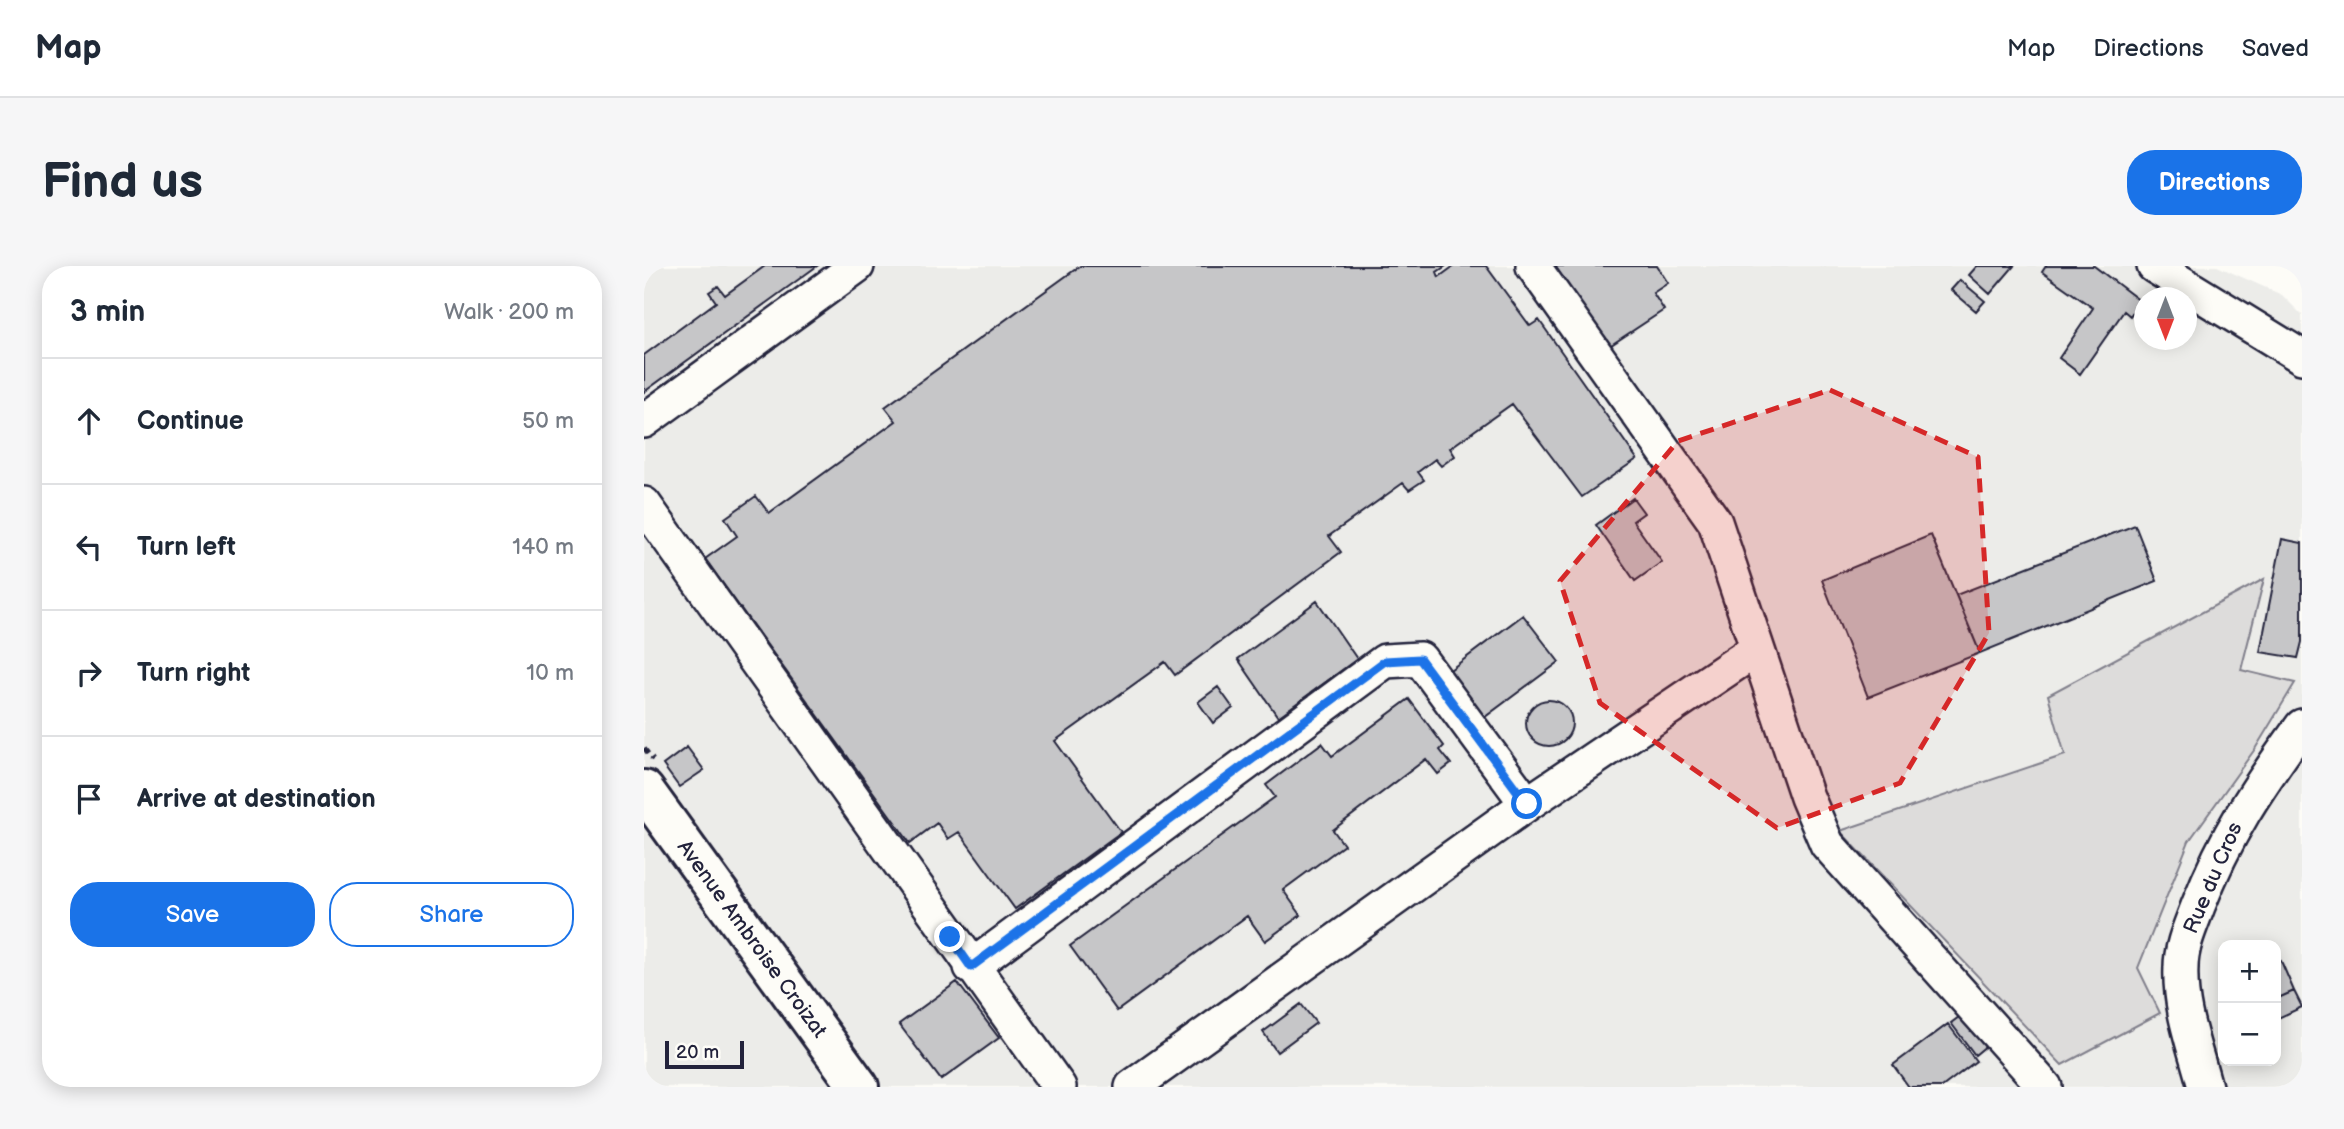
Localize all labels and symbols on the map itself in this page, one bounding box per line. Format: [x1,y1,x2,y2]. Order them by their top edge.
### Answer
north arrow [2134,287,2197,350]
route start [1511,788,1542,819]
street label: Rue du Cros [2178,819,2248,937]
street label: Avenue Ambroise Croizat [672,835,832,1043]
route end [934,921,965,952]
scale bar [665,1038,744,1070]

